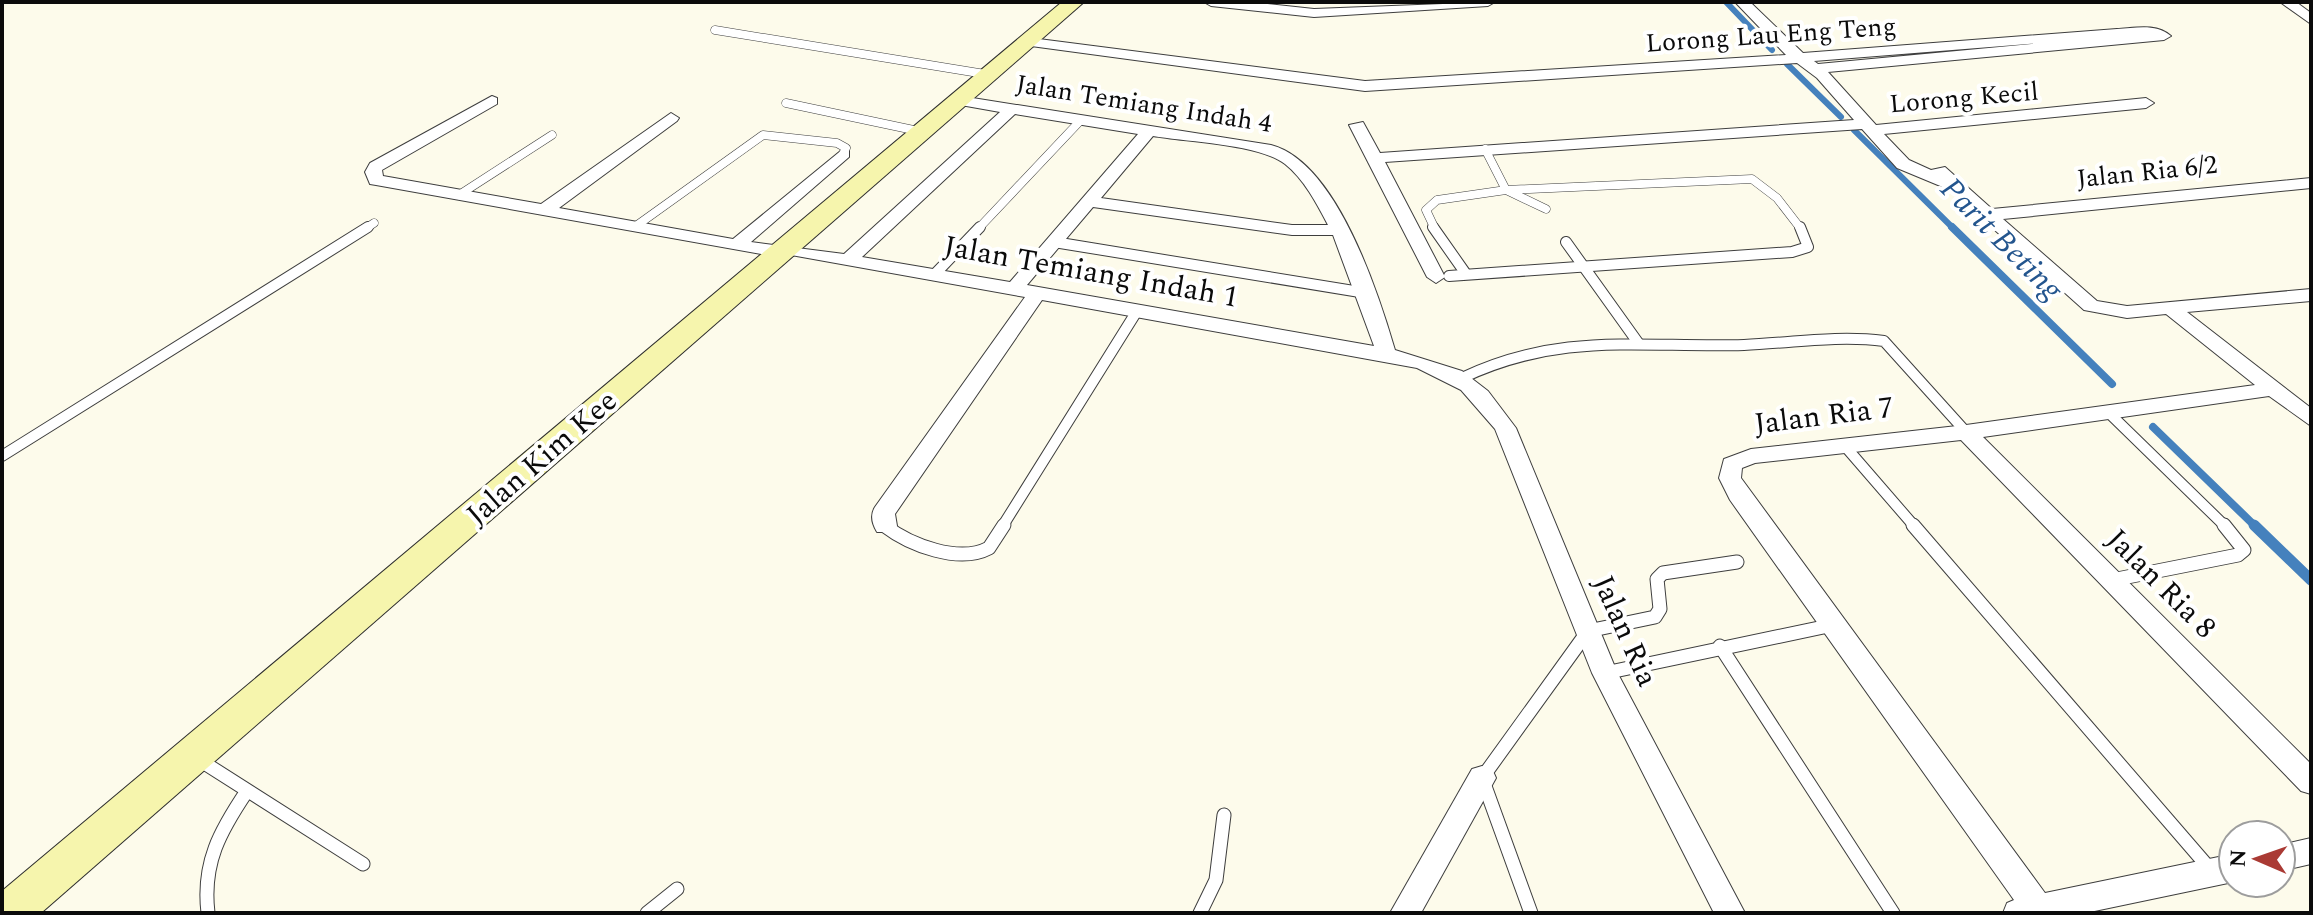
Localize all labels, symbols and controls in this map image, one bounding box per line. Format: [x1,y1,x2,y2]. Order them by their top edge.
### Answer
street label: Lorong Lau Eng Teng [1644,6,1898,64]
street label: Jalan Temiang Indah 4 [1013,64,1275,144]
street label: Lorong Kecil [1888,72,2040,124]
street label: Jalan Ria 6/2 [2075,145,2219,199]
water label: Parit Beting [1928,166,2075,313]
street label: Jalan Temiang Indah 1 [940,223,1242,321]
street label: Jalan Kim Kee [456,379,628,537]
street label: Jalan Ria 7 [1752,385,1896,447]
street label: Jalan Ria 8 [2095,518,2227,650]
street label: Jalan Ria [1580,568,1670,694]
north arrow [2217,819,2297,899]
text: N [2222,849,2255,868]

